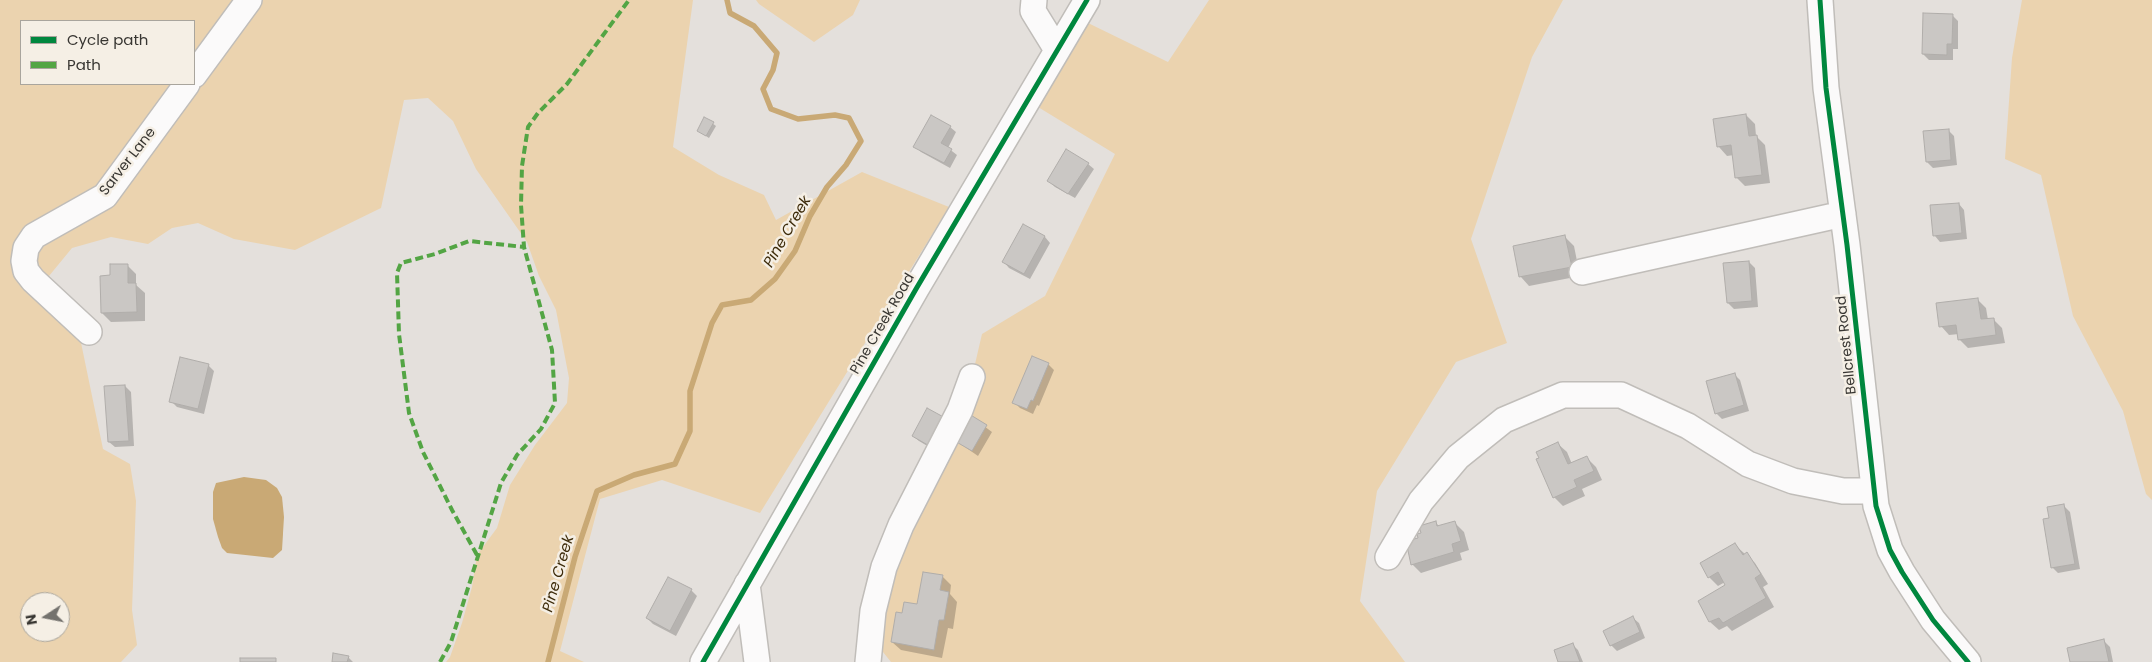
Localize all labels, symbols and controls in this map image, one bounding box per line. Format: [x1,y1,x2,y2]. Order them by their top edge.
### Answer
legend [20,20,195,85]
text: Cycle path [67,29,148,50]
text: Path [67,54,101,75]
street label: Sarver Lane [96,125,160,199]
water label: Pine Creek [760,193,816,271]
street label: Pine Creek Road [847,271,919,377]
street label: Bellcrest Road [1833,295,1861,395]
water label: Pine Creek [539,533,579,615]
north arrow [20,592,70,642]
text: N [20,613,42,627]

